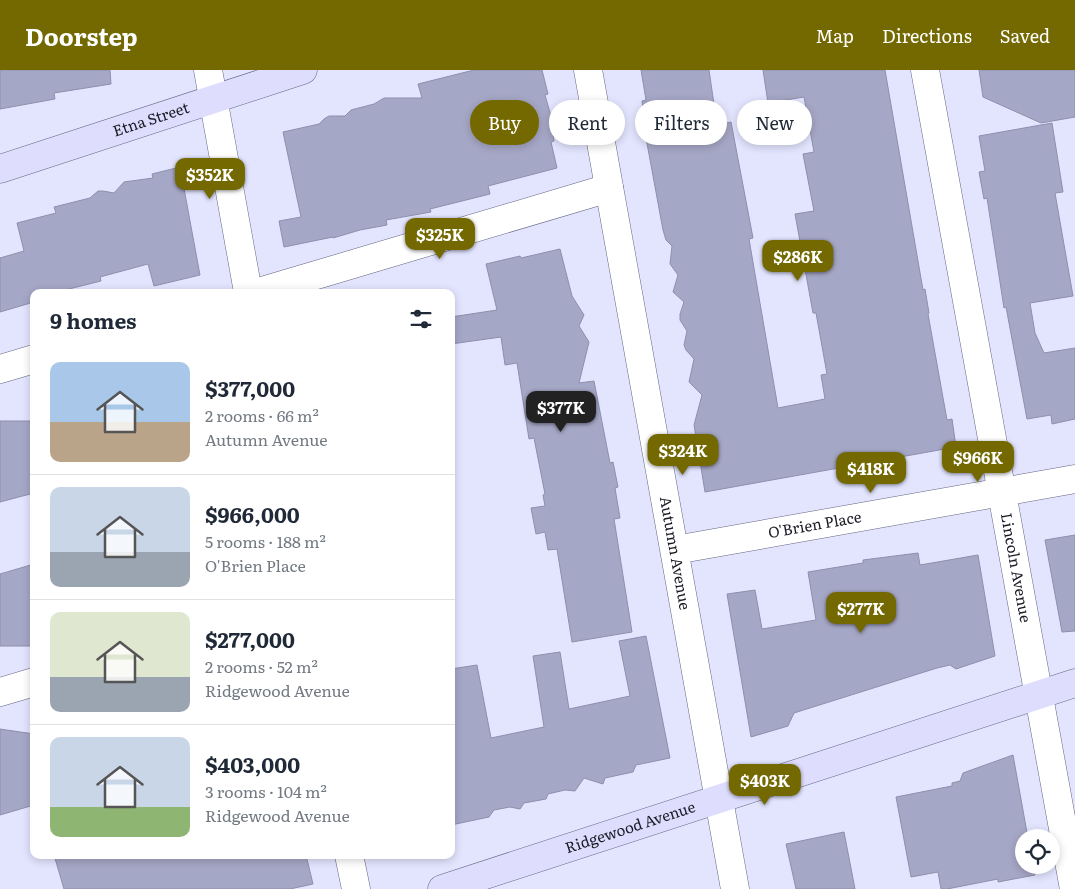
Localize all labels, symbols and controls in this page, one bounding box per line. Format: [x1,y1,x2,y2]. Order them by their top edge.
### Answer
text: Doorstep [25,18,138,53]
text: Map [816,22,854,49]
text: Directions [882,22,972,49]
text: Saved [1000,22,1050,49]
street label: Etna Street [110,95,192,141]
chip: Buy [470,100,539,145]
chip: Rent [549,100,625,145]
chip: Filters [635,100,727,145]
chip: New [737,100,812,145]
pin: $352K [175,158,245,200]
text: $352K [186,162,234,186]
pin: $325K [405,218,475,260]
text: $325K [416,222,464,246]
pin: $286K [763,240,833,282]
text: $286K [773,244,823,268]
text: 9 homes [50,304,137,335]
icon: filters [407,305,435,333]
text: $377,000 [205,372,295,403]
icon: home [90,382,150,442]
pin: $377K [526,390,596,433]
text: $377K [537,395,585,419]
text: 2 rooms · 66 m² [205,403,319,427]
text: Autumn Avenue [205,427,328,451]
pin: $324K [648,434,718,476]
text: $324K [659,438,707,462]
pin: $966K [943,440,1013,483]
text: $966K [953,445,1003,469]
pin: $418K [836,452,906,494]
text: $418K [847,456,895,480]
street label: Autumn Avenue [655,494,698,612]
text: $966,000 [205,498,300,529]
street label: O'Brien Place [766,504,863,543]
icon: home [90,507,150,567]
street label: Lincoln Avenue [996,511,1038,624]
text: 5 rooms · 188 m² [205,529,326,553]
text: O'Brien Place [205,553,306,577]
pin: $277K [826,592,896,634]
text: $277K [837,596,885,620]
text: $277,000 [205,623,295,654]
icon: home [90,632,150,692]
text: 2 rooms · 52 m² [205,654,318,678]
text: Ridgewood Avenue [205,678,350,702]
text: $403,000 [205,748,300,779]
icon: home [90,757,150,817]
pin: $403K [730,764,800,806]
text: $403K [740,768,790,792]
text: 3 rooms · 104 m² [205,779,327,803]
street label: Ridgewood Avenue [562,794,698,858]
text: Ridgewood Avenue [205,803,350,827]
map controls [1015,829,1060,874]
button: locate [1015,829,1060,874]

